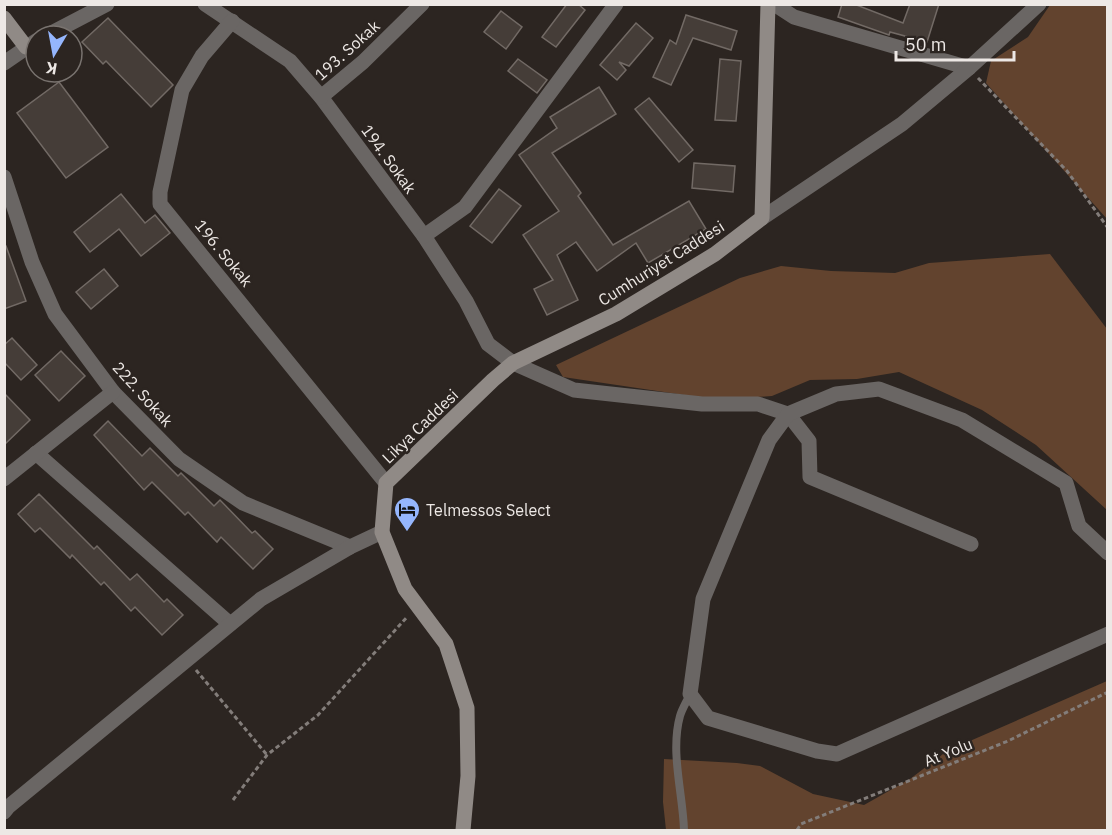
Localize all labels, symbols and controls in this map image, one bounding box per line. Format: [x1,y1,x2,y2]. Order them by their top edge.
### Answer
street label: 193. Sokak [310,15,384,84]
north arrow [24,24,84,84]
scale bar [896,24,1014,62]
text: 50 m [905,33,947,56]
text: K [44,58,59,80]
street label: 194. Sokak [357,121,421,198]
street label: 196. Sokak [191,215,257,291]
street label: Cumhuriyet Caddesi [594,216,728,310]
street label: 222. Sokak [109,357,178,431]
street label: Likya Caddesi [378,385,462,467]
hotel icon: Telmessos Select [392,495,422,533]
place label: Telmessos Select [426,500,551,520]
street label: At Yolu [921,733,975,771]

